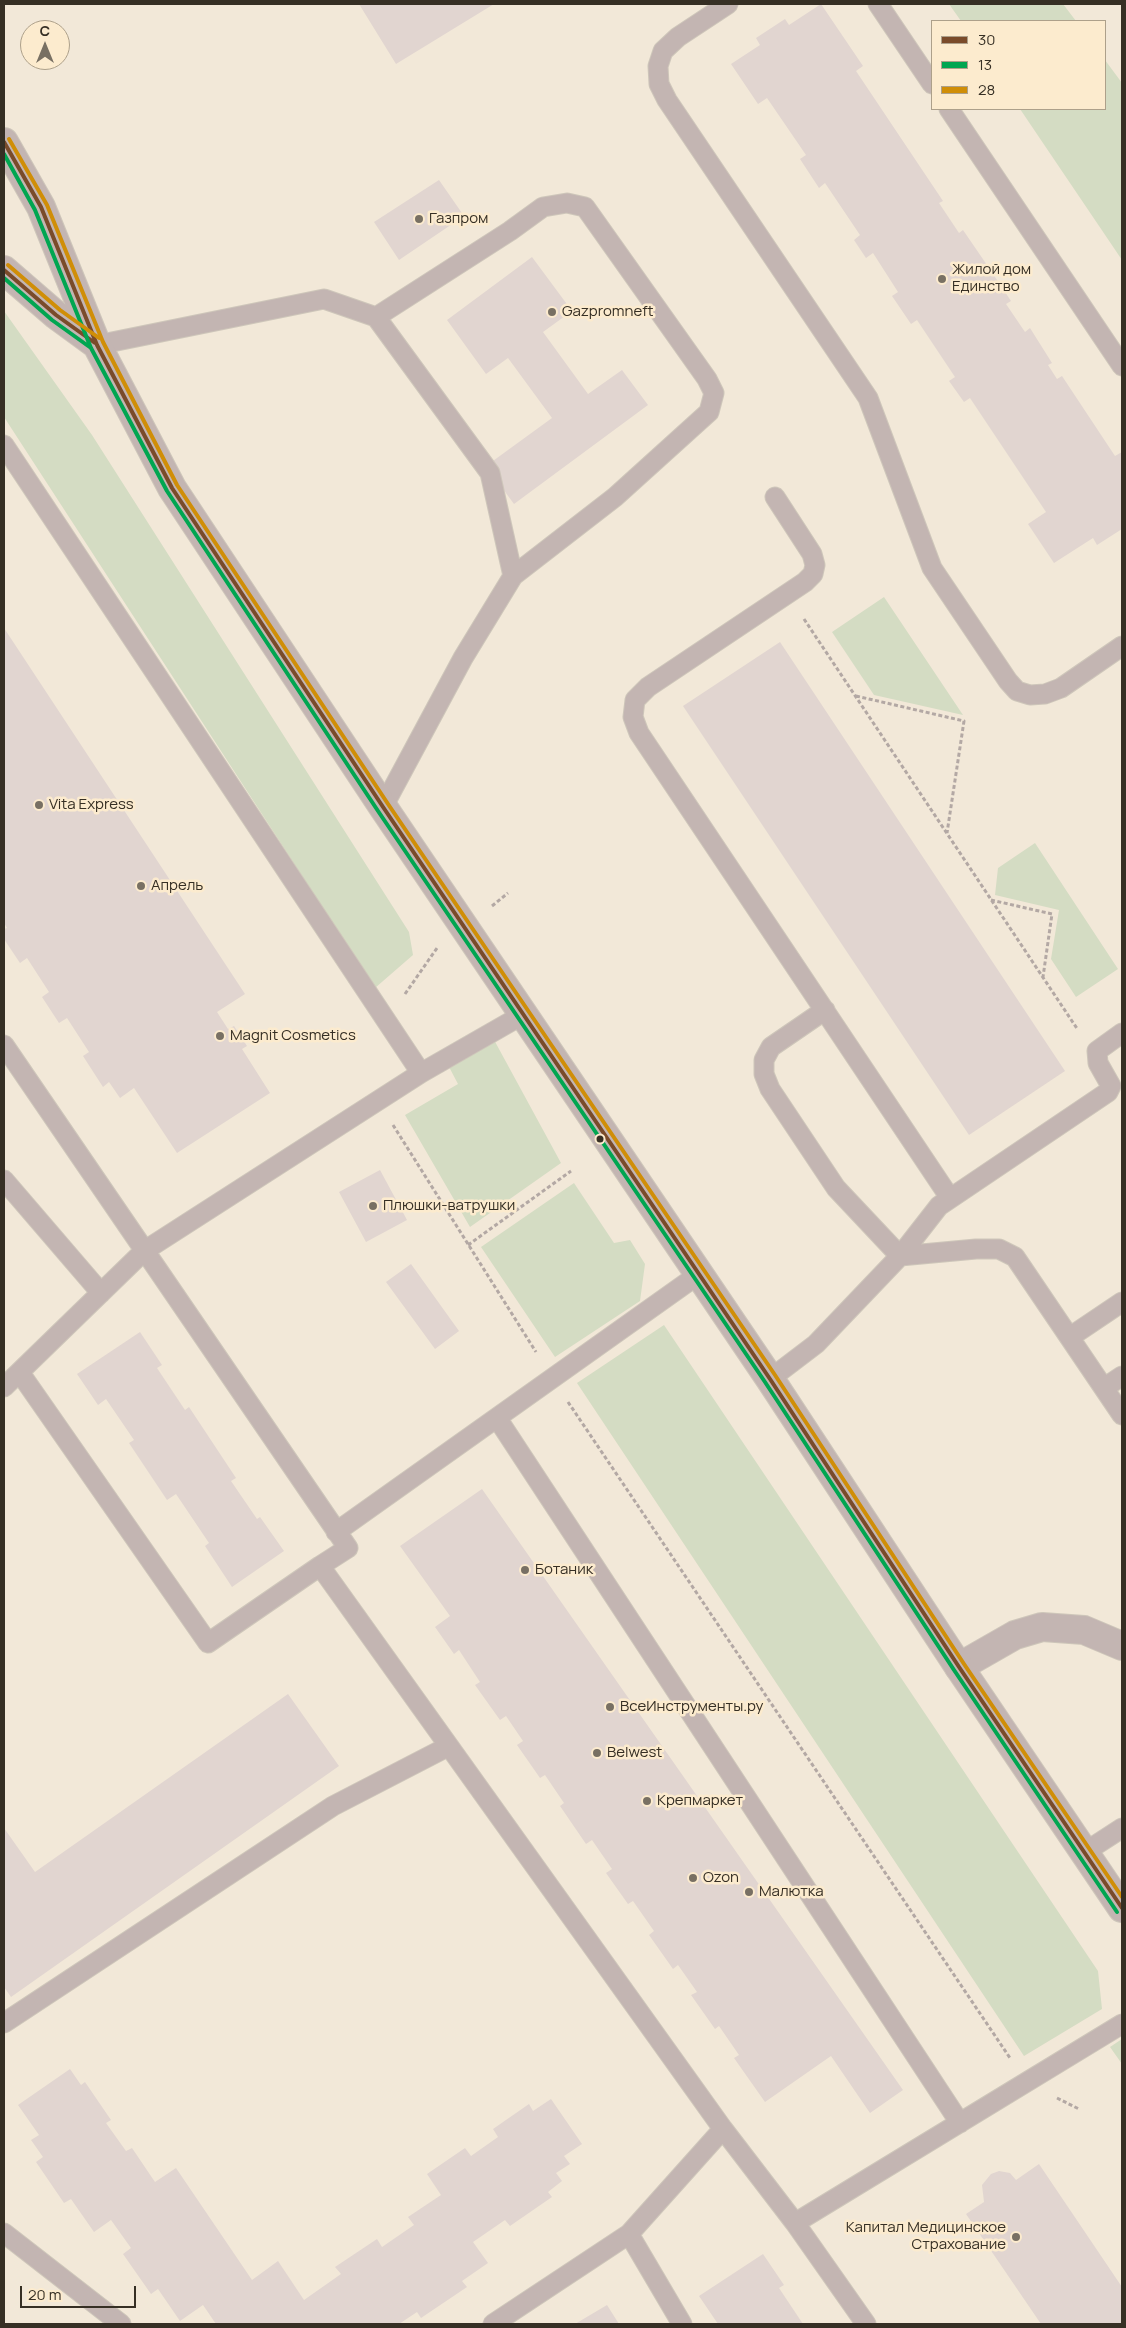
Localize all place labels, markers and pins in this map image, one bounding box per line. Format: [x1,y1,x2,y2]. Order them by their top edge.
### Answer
place label: Газпром [429,210,488,228]
marker: Газпром [413,213,425,225]
place label: Жилой дом Единство [952,261,1031,296]
marker: Жилой дом Единство [936,273,948,285]
place label: Gazpromneft [562,303,654,321]
marker: Gazpromneft [546,306,558,318]
place label: Vita Express [49,796,134,814]
marker: Vita Express [33,799,45,811]
place label: Апрель [151,877,203,895]
marker: Апрель [135,880,147,892]
place label: Magnit Cosmetics [230,1027,356,1045]
marker: Magnit Cosmetics [214,1030,226,1042]
unlabelled marker [595,1134,605,1144]
place label: Плюшки-ватрушки [383,1197,515,1215]
marker: Плюшки-ватрушки [367,1200,379,1212]
place label: Ботаник [535,1561,593,1579]
marker: Ботаник [519,1564,531,1576]
place label: ВсеИнструменты.ру [620,1698,764,1716]
marker: ВсеИнструменты.ру [604,1701,616,1713]
place label: Belwest [607,1744,662,1762]
marker: Belwest [591,1747,603,1759]
place label: Крепмаркет [657,1792,743,1810]
marker: Крепмаркет [641,1795,653,1807]
place label: Ozon [703,1869,739,1887]
marker: Ozon [687,1872,699,1884]
place label: Малютка [759,1883,824,1901]
marker: Малютка [743,1886,755,1898]
place label: Капитал Медицинское Страхование [846,2219,1006,2254]
marker: Капитал Медицинское Страхование [1010,2231,1022,2243]

